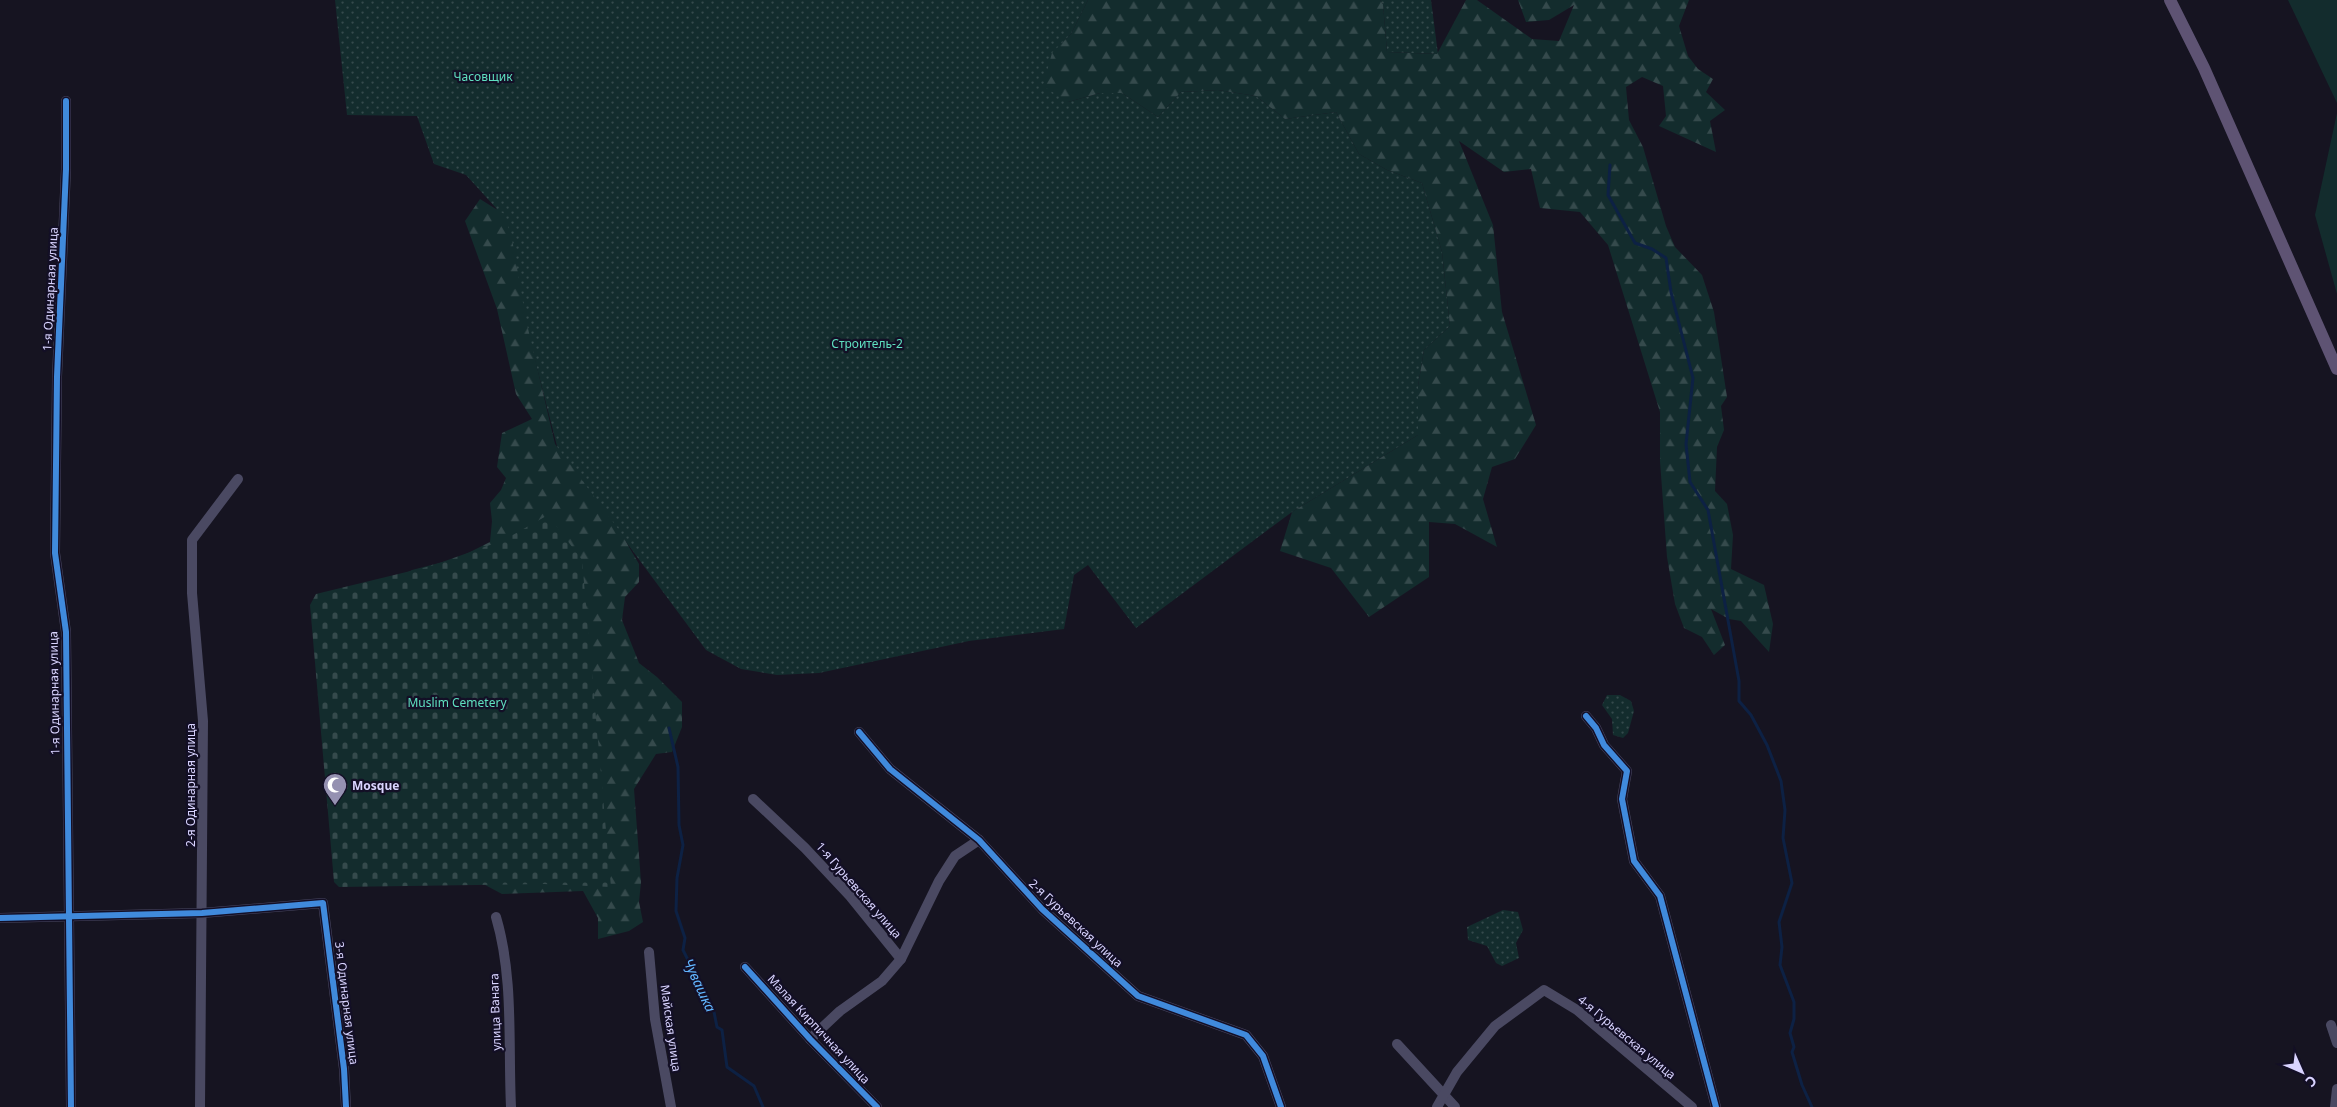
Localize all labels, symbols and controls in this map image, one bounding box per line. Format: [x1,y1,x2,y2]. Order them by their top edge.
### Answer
park label: Часовщик [453,68,513,85]
street label: 1-я Одинарная улица [38,227,62,351]
park label: Строитель-2 [831,335,903,352]
street label: 1-я Одинарная улица [44,631,64,755]
park label: Muslim Cemetery [407,694,507,711]
street label: 2-я Одинарная улица [182,723,199,847]
mosque icon: Mosque [322,772,348,806]
place label: Mosque [352,777,399,794]
street label: 1-я Гурьевская улица [812,838,906,942]
street label: 2-я Гурьевская улица [1025,875,1127,971]
street label: 3-я Одинарная улица [331,940,363,1066]
water label: Чувашка [679,955,721,1015]
street label: Малая Кирпичная улица [764,971,874,1087]
street label: улица Ванага [485,973,505,1051]
street label: Майская улица [656,983,686,1073]
street label: 4-я Гурьевская улица [1575,991,1679,1083]
north arrow [2277,1047,2327,1097]
text: С [2302,1072,2321,1091]

